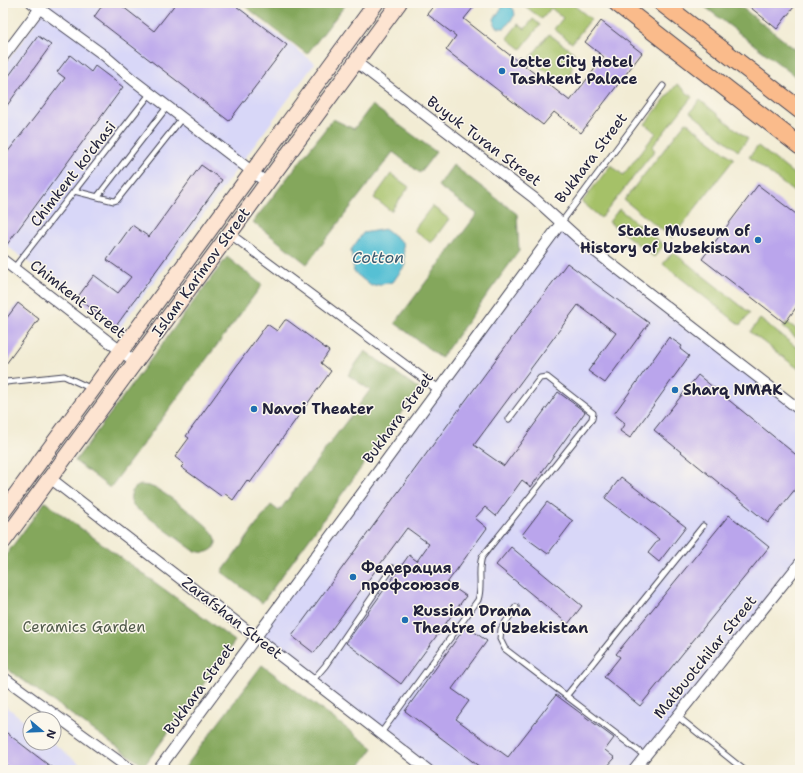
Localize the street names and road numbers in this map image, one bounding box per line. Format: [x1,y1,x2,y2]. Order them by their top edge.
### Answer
street label: Buyuk Turan Street [423,91,545,191]
street label: Bukhara Street [550,109,632,207]
street label: Chimkent ko'chasi [26,117,120,231]
street label: Islam Karimov Street [147,203,255,341]
street label: Chimkent Street [26,255,130,343]
street label: Bukhara Street [358,368,438,468]
street label: Zarafshan Street [178,572,286,664]
street label: Matbuotchilar Street [649,591,761,723]
street label: Bukhara Street [159,639,239,739]

